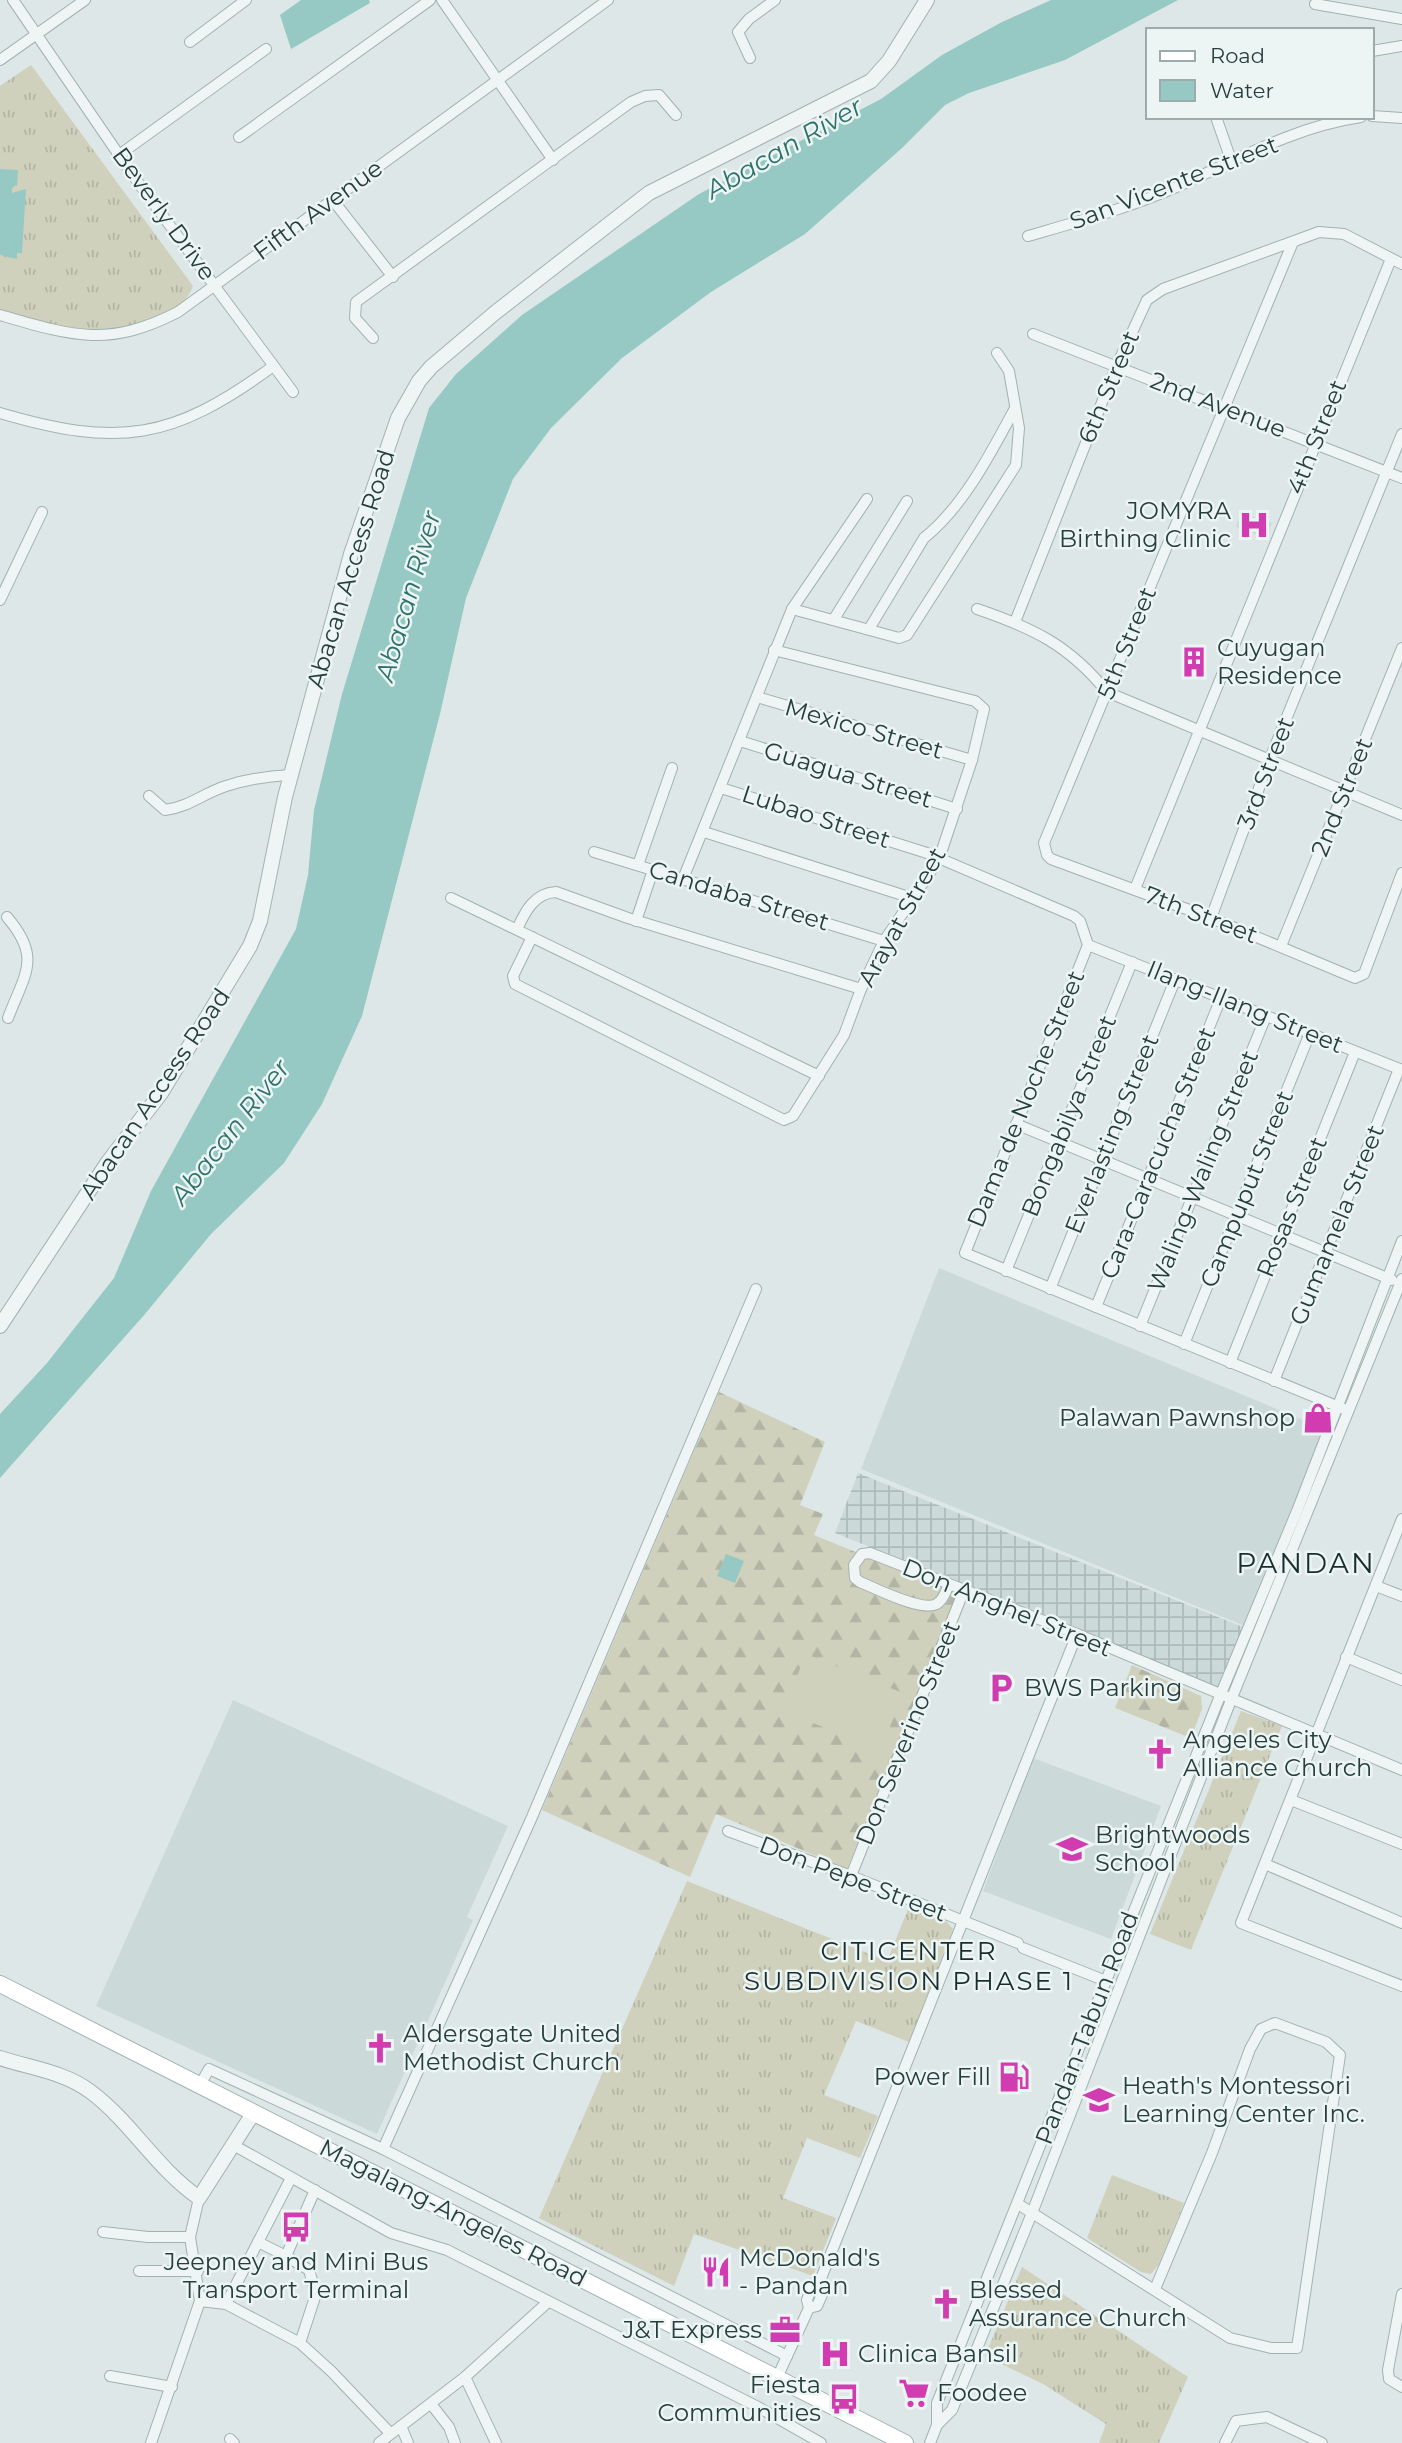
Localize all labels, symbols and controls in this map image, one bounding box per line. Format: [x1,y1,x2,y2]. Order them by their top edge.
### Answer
legend [1146,28,1374,119]
text: Road [1210,43,1265,68]
text: Water [1210,78,1274,103]
water label: Abacan River [698,90,869,207]
street label: San Vicente Street [1066,129,1282,236]
street label: Beverly Drive [106,141,222,286]
street label: Fifth Avenue [247,153,388,266]
street label: 6th Street [1072,326,1145,447]
street label: 2nd Avenue [1146,365,1290,444]
street label: 4th Street [1280,375,1353,498]
street label: Abacan Access Road [300,446,401,692]
place label: JOMYRA Birthing Clinic [1059,496,1232,553]
water label: Abacan River [368,506,448,687]
hospital icon: JOMYRA Birthing Clinic [1237,508,1271,542]
street label: 5th Street [1091,582,1162,703]
place label: Cuyugan Residence [1217,633,1342,690]
building icon: Cuyugan Residence [1177,645,1211,679]
street label: Mexico Street [782,692,947,765]
street label: 3rd Street [1231,712,1300,833]
street label: 2nd Street [1305,733,1378,860]
street label: Guagua Street [761,735,936,814]
street label: Lubao Street [738,779,894,854]
street label: Arayat Street [851,842,952,992]
street label: Candaba Street [646,854,833,937]
street label: 7th Street [1141,880,1262,949]
street label: Ilang-Ilang Street [1143,954,1348,1059]
street label: Dama de Noche Street [961,966,1090,1231]
street label: Abacan Access Road [73,983,236,1205]
street label: Bongabilya Street [1015,1011,1122,1221]
street label: Cara-Caracucha Street [1094,1022,1221,1283]
street label: Everlasting Street [1058,1030,1165,1238]
street label: Waling-Waling Street [1141,1046,1264,1296]
water label: Abacan River [162,1052,297,1213]
street label: Campuput Street [1194,1086,1299,1292]
street label: Gumamela Street [1283,1120,1390,1329]
street label: Rosas Street [1250,1132,1333,1281]
shop icon: Palawan Pawnshop [1301,1401,1335,1435]
place label: Palawan Pawnshop [1059,1403,1295,1432]
district label: PANDAN [1236,1546,1376,1580]
street label: Don Anghel Street [898,1552,1116,1663]
street label: Don Severino Street [849,1616,966,1849]
parking icon: BWS Parking [984,1671,1018,1705]
place label: BWS Parking [1024,1673,1183,1702]
place label: Angeles City Alliance Church [1183,1725,1372,1782]
church icon: Angeles City Alliance Church [1143,1737,1177,1771]
place label: Brightwoods School [1095,1820,1250,1877]
street label: Don Pepe Street [755,1829,951,1928]
school or university icon: Brightwoods School [1055,1832,1089,1866]
street label: Pandan-Tabun Road [1029,1907,1144,2148]
district label: CITICENTER SUBDIVISION PHASE 1 [744,1935,1074,1997]
place label: Aldersgate United Methodist Church [403,2019,621,2076]
church icon: Aldersgate United Methodist Church [363,2031,397,2065]
fuel station icon: Power Fill [997,2060,1031,2094]
place label: Power Fill [874,2062,991,2091]
place label: Heath's Montessori Learning Center Inc. [1122,2071,1365,2128]
school or university icon: Heath's Montessori Learning Center Inc. [1082,2083,1116,2117]
street label: Magalang-Angeles Road [315,2132,592,2293]
bus stop icon: Jeepney and Mini Bus Transport Terminal [279,2210,313,2244]
place label: McDonald's - Pandan [739,2243,880,2300]
place label: Jeepney and Mini Bus Transport Terminal [163,2247,428,2304]
restaurant icon: McDonald's - Pandan [699,2255,733,2289]
place label: Blessed Assurance Church [969,2275,1187,2332]
church icon: Blessed Assurance Church [929,2287,963,2321]
office icon: J&T Express [768,2313,802,2347]
place label: J&T Express [621,2315,762,2344]
hospital icon: Clinica Bansil [818,2337,852,2371]
place label: Clinica Bansil [858,2339,1018,2368]
place label: Fiesta Communities [658,2370,821,2427]
supermarket icon: Foodee [897,2376,931,2410]
place label: Foodee [937,2378,1027,2407]
bus stop icon: Fiesta Communities [827,2382,861,2416]

